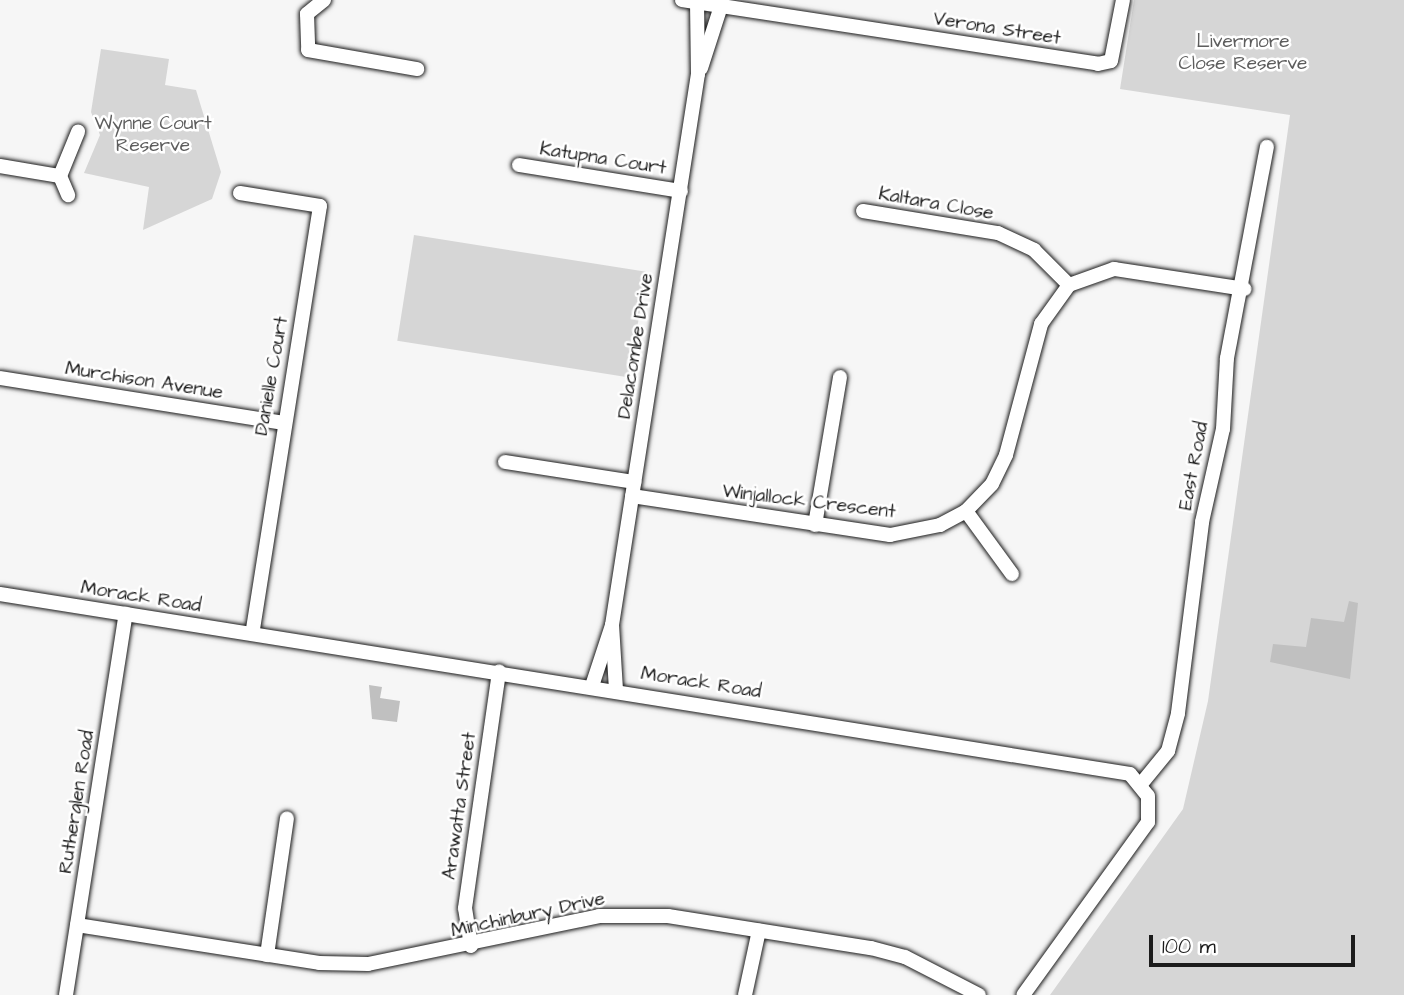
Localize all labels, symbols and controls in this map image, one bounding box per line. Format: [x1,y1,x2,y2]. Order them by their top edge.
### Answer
street label: Verona Street [932,8,1062,50]
park label: Livermore Close Reserve [1179,31,1307,75]
park label: Wynne Court Reserve [94,113,212,157]
street label: Katupna Court [538,138,668,180]
street label: Kaltara Close [877,183,995,225]
street label: Delacombe Drive [613,272,659,420]
street label: Danielle Court [250,315,294,437]
street label: Murchison Avenue [64,357,224,405]
street label: East Road [1174,420,1214,512]
street label: Winjallock Crescent [721,480,897,524]
street label: Morack Road [79,576,203,618]
street label: Morack Road [639,662,763,704]
street label: Rutherglen Road [54,729,100,875]
street label: Arawatta Street [438,731,482,881]
street label: Minchinbury Drive [449,888,607,942]
scale bar [1152,922,1358,966]
text: 100 m [1162,932,1216,961]

